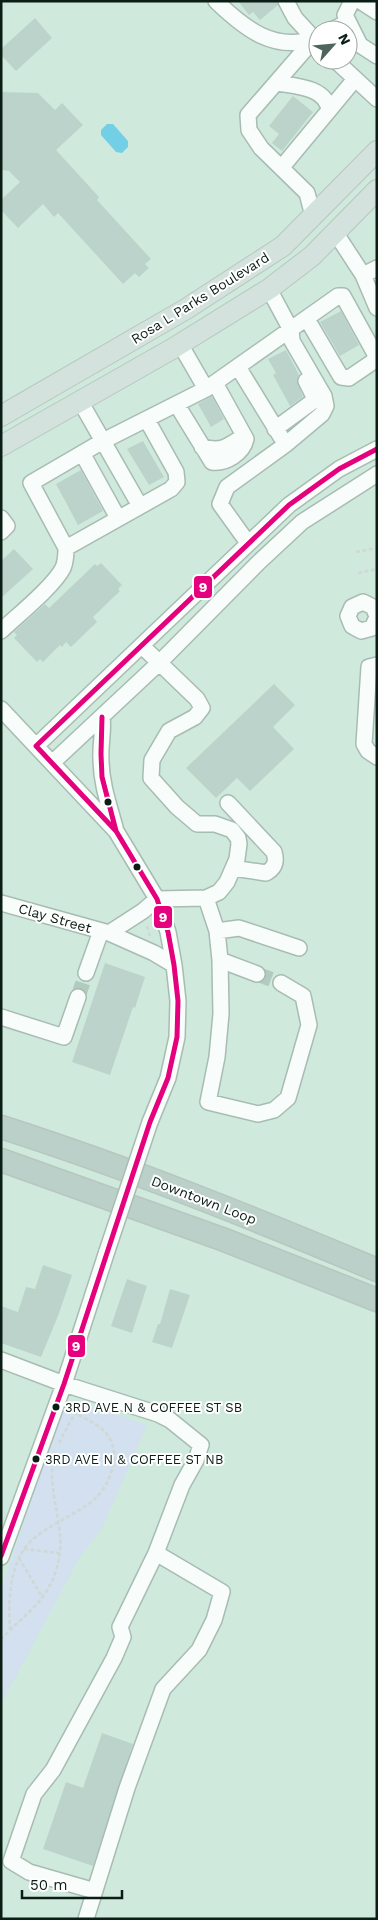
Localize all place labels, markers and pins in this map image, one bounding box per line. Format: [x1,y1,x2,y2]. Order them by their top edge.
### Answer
unlabelled marker [103,797,113,807]
unlabelled marker [132,862,142,872]
place label: 3RD AVE N & COFFEE ST SB [65,1400,242,1415]
marker: 3RD AVE N & COFFEE ST SB [51,1402,61,1412]
place label: 3RD AVE N & COFFEE ST NB [45,1452,223,1467]
marker: 3RD AVE N & COFFEE ST NB [31,1454,41,1464]

